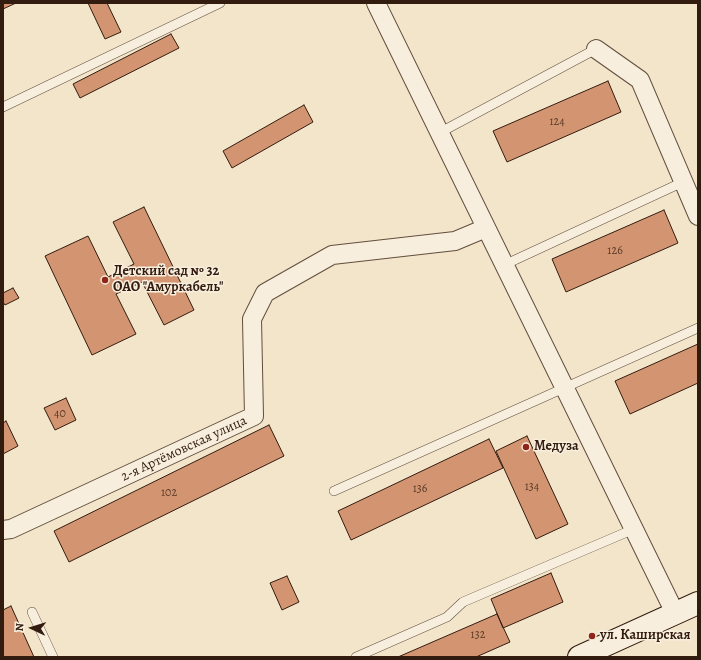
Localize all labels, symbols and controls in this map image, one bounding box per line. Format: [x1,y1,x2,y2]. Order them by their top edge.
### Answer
house number: 124 [549,115,565,129]
house number: 126 [607,244,623,258]
place label: Детский сад № 32 ОАО "Амуркабель" [113,264,224,296]
marker: Детский сад № 32 ОАО "Амуркабель" [100,275,110,285]
house number: 40 [54,407,66,421]
street label: 2-я Артёмовская улица [118,412,250,486]
place label: Медуза [534,439,579,455]
marker: Медуза [521,442,531,452]
house number: 134 [525,480,539,494]
house number: 136 [413,482,427,496]
house number: 102 [161,486,177,500]
north arrow [12,608,52,648]
text: N [12,623,27,632]
house number: 132 [471,628,485,642]
place label: ул. Каширская [600,628,691,644]
marker: ул. Каширская [587,631,597,641]

